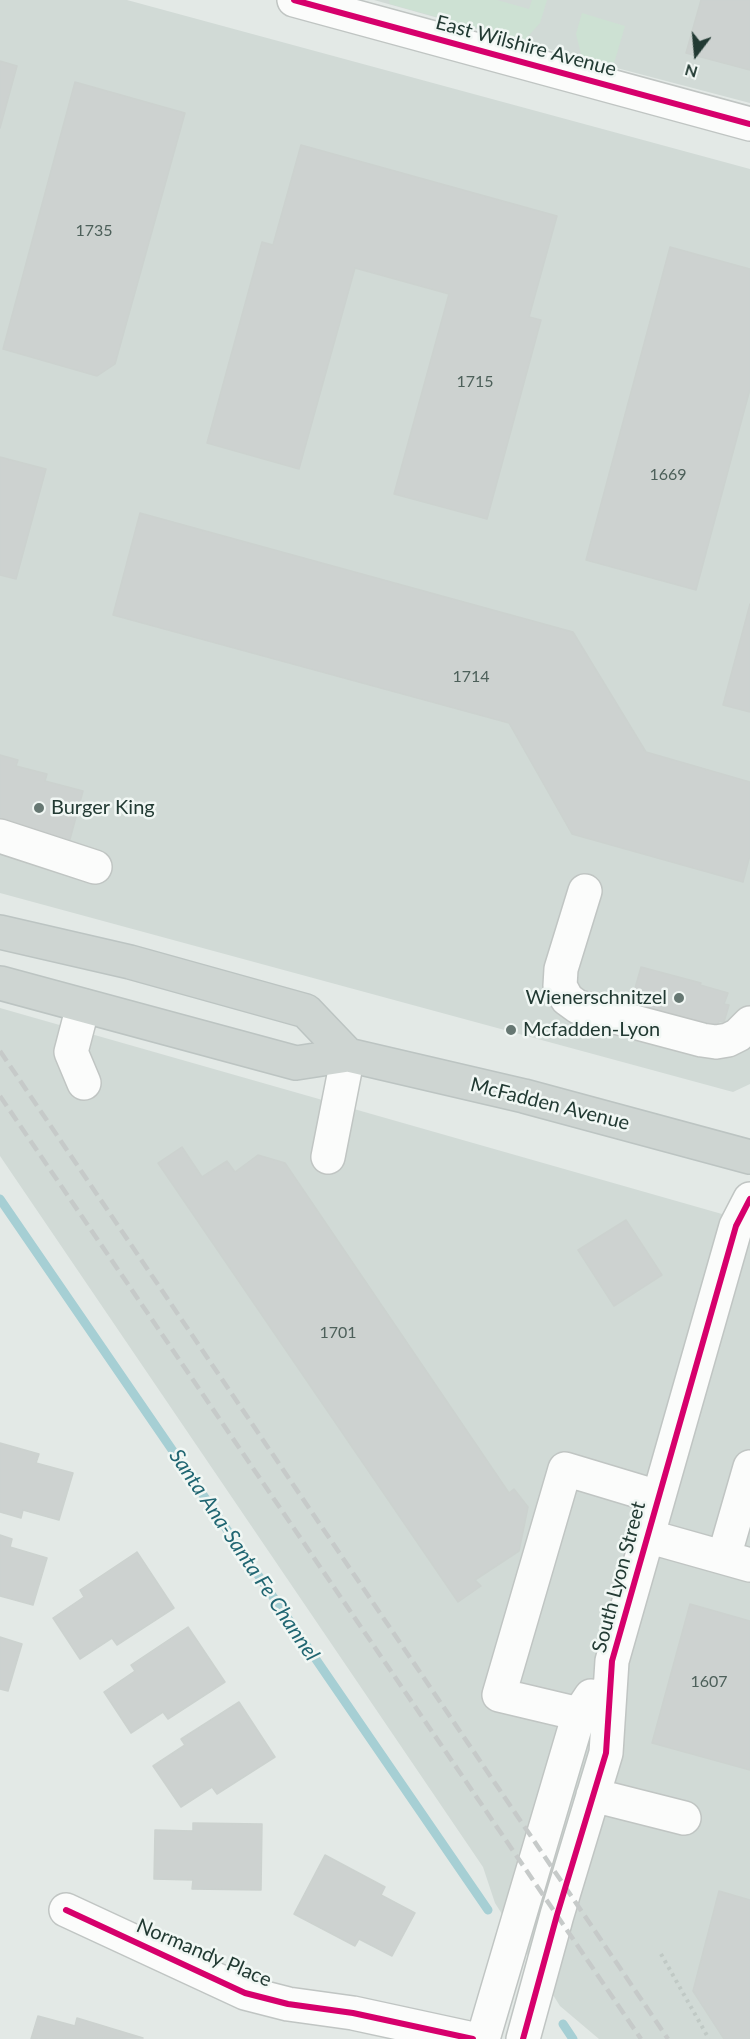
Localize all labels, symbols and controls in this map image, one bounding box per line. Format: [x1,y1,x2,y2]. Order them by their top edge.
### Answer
street label: East Wilshire Avenue [433,10,619,82]
north arrow [666,24,726,84]
text: N [682,61,699,83]
house number: 1735 [75,221,113,241]
house number: 1715 [456,372,494,392]
house number: 1669 [649,465,687,485]
house number: 1714 [452,667,490,687]
place label: Burger King [51,796,155,820]
marker: Burger King [32,801,46,815]
place label: Wienerschnitzel [525,986,667,1010]
marker: Wienerschnitzel [672,991,686,1005]
place label: Mcfadden-Lyon [523,1018,660,1042]
marker: Mcfadden-Lyon [504,1023,518,1037]
street label: McFadden Avenue [468,1073,632,1135]
house number: 1701 [319,1323,357,1343]
water label: Santa Ana-Santa Fe Channel [164,1444,324,1666]
street label: South Lyon Street [587,1499,651,1655]
house number: 1607 [690,1672,728,1692]
street label: Normandy Place [133,1914,275,1992]

